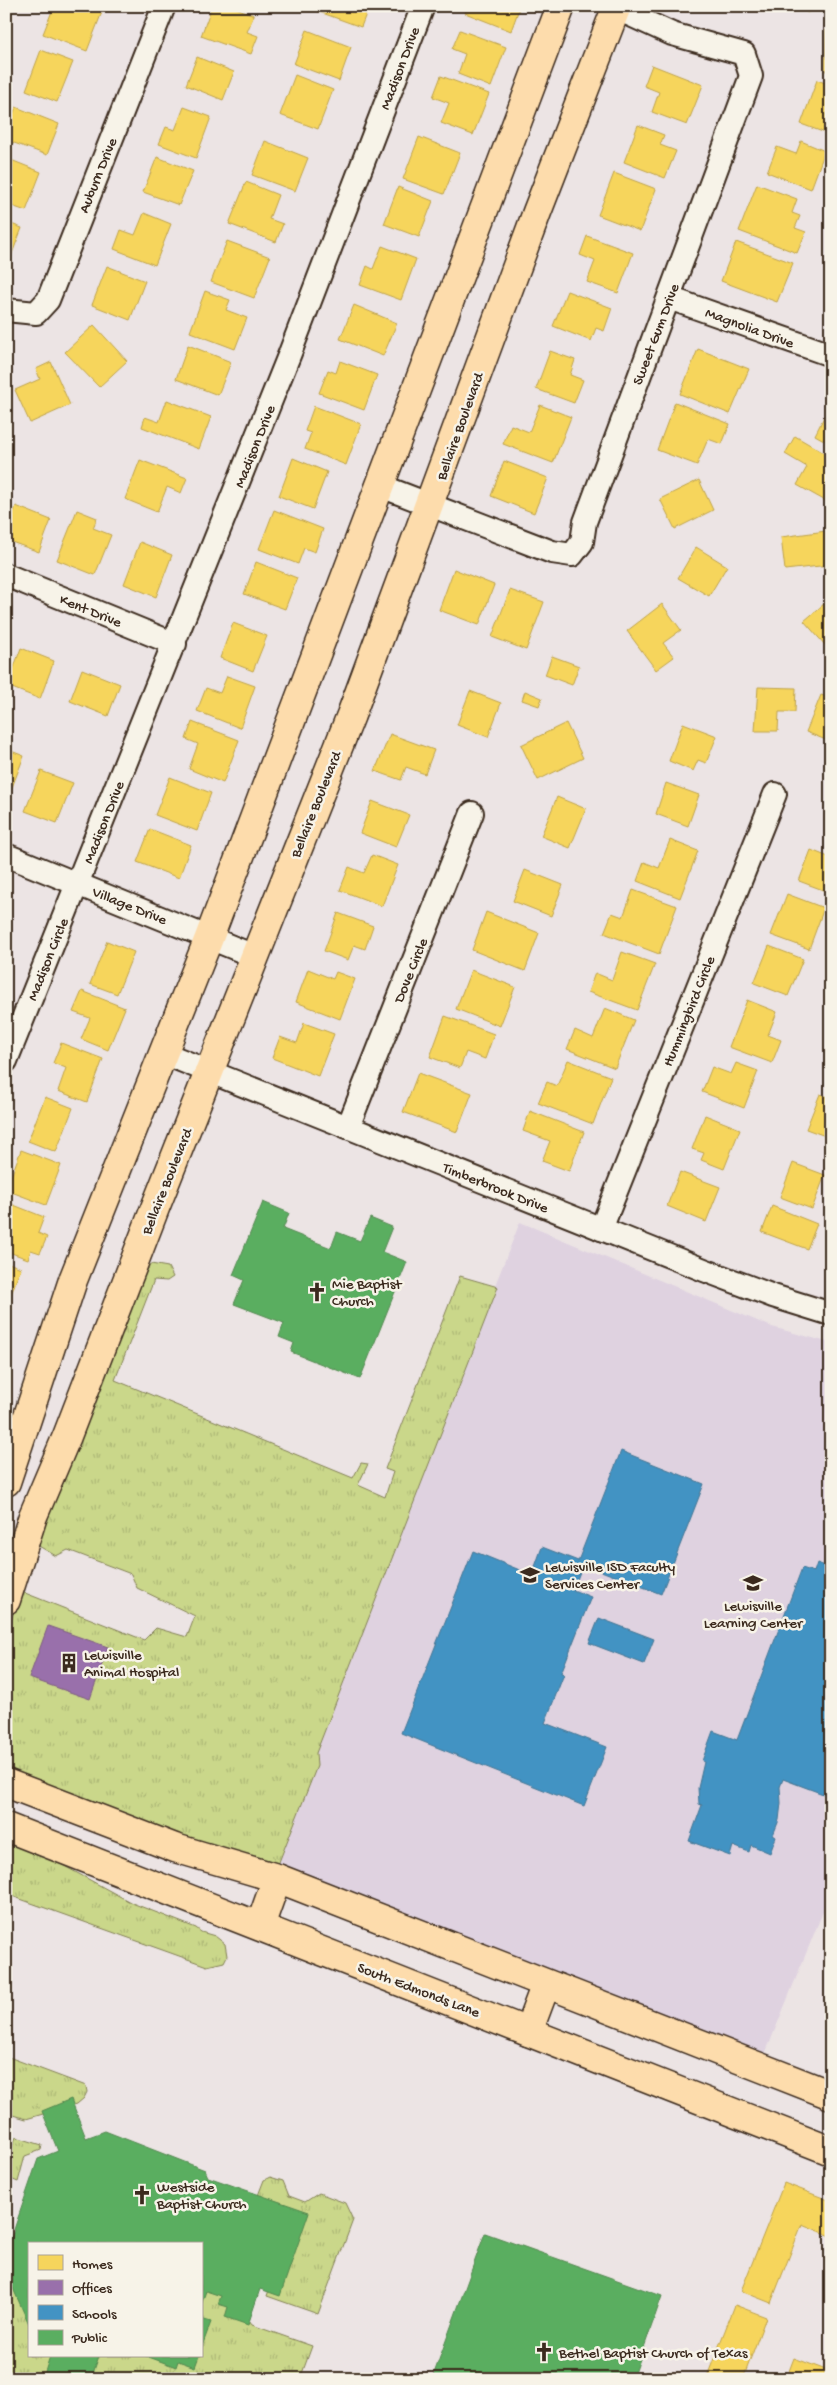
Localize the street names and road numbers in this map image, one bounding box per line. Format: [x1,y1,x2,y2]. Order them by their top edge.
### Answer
street label: Madison Drive [377,24,425,113]
street label: Auburn Drive [76,135,122,216]
street label: Sweet Gum Drive [629,281,685,388]
street label: Magnolia Drive [702,304,796,353]
street label: Bellaire Boulevard [433,369,489,484]
street label: Madison Drive [231,403,281,491]
street label: Kent Drive [57,591,124,633]
street label: Bellaire Boulevard [287,748,347,861]
street label: Madison Drive [80,779,130,867]
street label: Village Drive [88,883,170,930]
street label: Madison Circle [24,916,74,1004]
street label: Dove Circle [390,935,433,1007]
street label: Hummingbird Circle [660,954,720,1070]
street label: Bellaire Boulevard [138,1125,198,1238]
street label: Timberbrook Drive [439,1159,551,1218]
street label: South Edmonds Lane [354,1959,482,2023]

